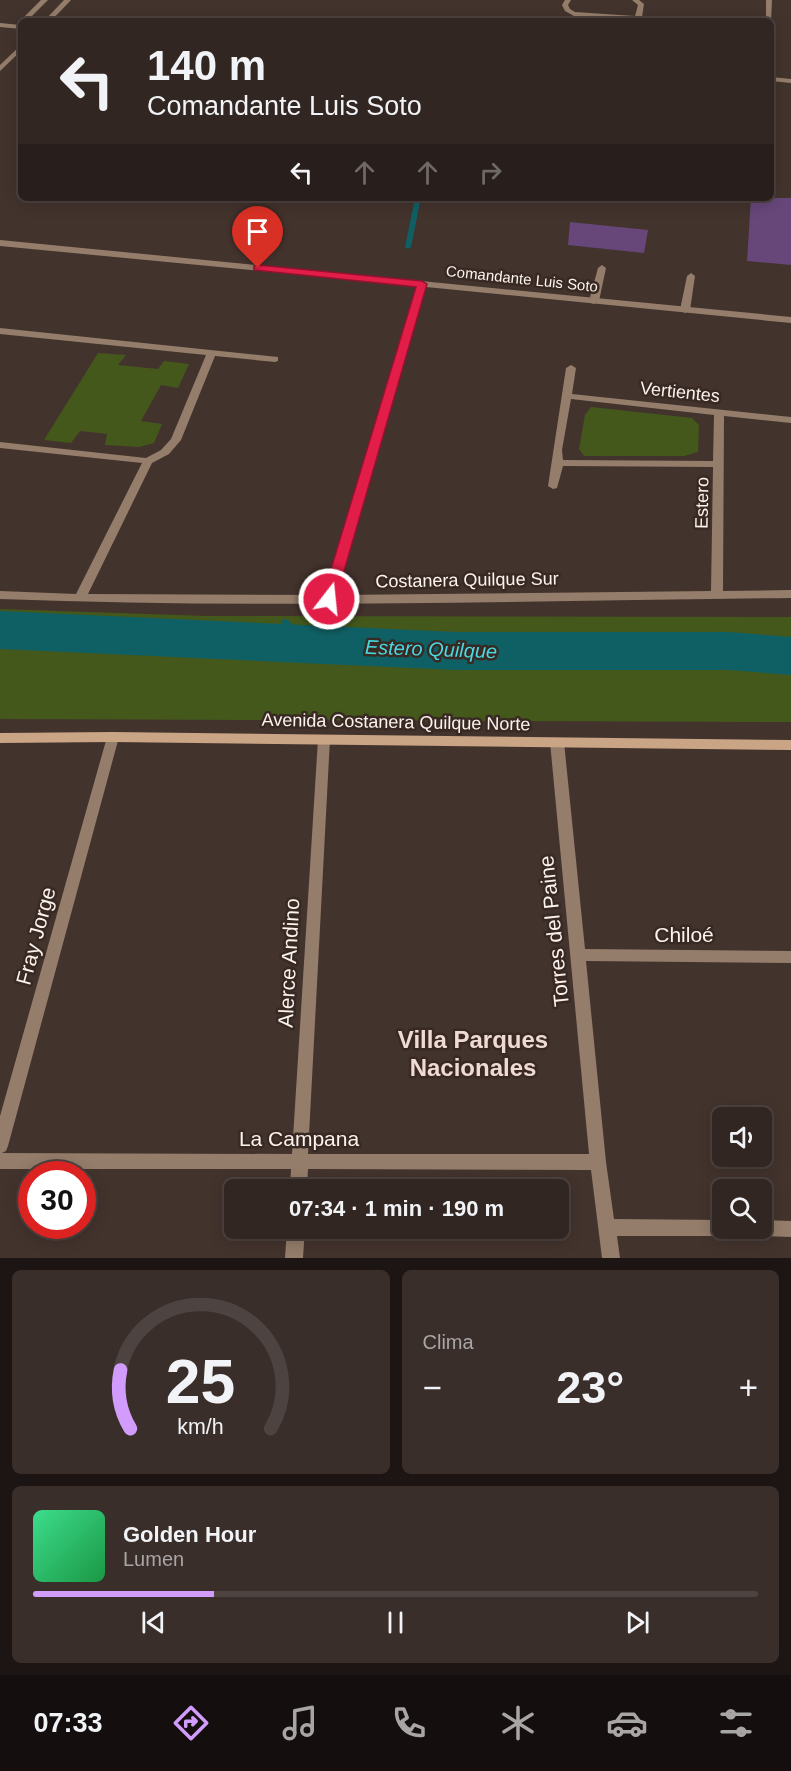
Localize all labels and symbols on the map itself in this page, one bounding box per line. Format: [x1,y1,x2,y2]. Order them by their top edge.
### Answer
pin [232,206,283,268]
street label: Comandante Luis Soto [445,262,599,295]
street label: Vertientes [639,378,721,406]
street label: Estero [692,477,712,529]
position arrow [297,567,361,631]
street label: Costanera Quilque Sur [375,568,559,592]
water label: Estero Quilque [365,636,497,662]
street label: Avenida Costanera Quilque Norte [261,710,531,734]
street label: Torres del Paine [534,854,573,1008]
street label: Fray Jorge [11,884,60,987]
street label: Alerce Andino [274,898,303,1028]
street label: Chiloé [654,923,714,946]
district label: Villa Parques Nacionales [398,1026,548,1081]
street label: La Campana [239,1127,359,1150]
speed limit sign: 30 [18,1161,96,1239]

